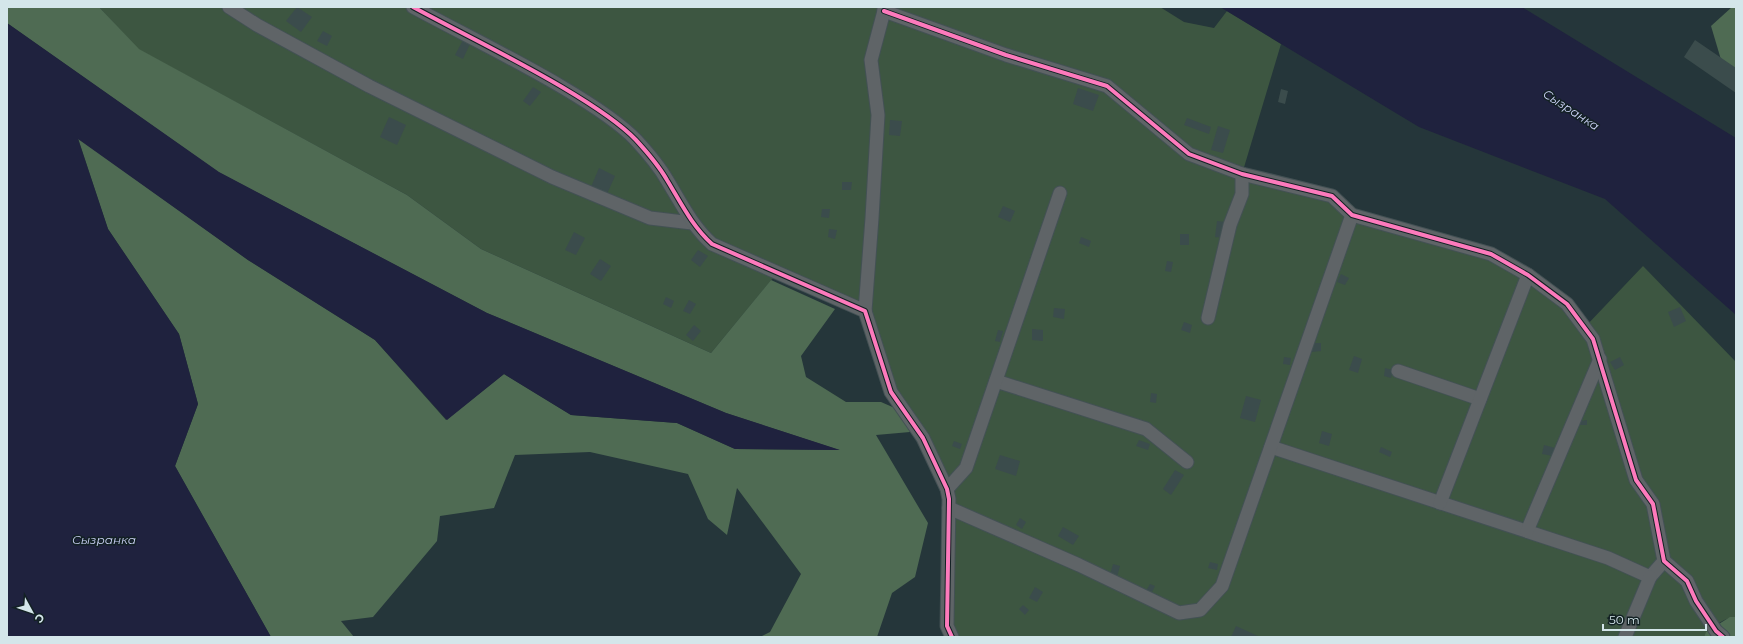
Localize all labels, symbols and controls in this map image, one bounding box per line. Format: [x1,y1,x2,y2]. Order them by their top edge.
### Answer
water label: Сызранка [1540,86,1602,133]
water label: Сызранка [72,532,136,547]
north arrow [12,592,52,632]
scale bar [1603,606,1706,632]
text: С [32,611,48,626]
text: 50 m [1609,612,1640,627]

